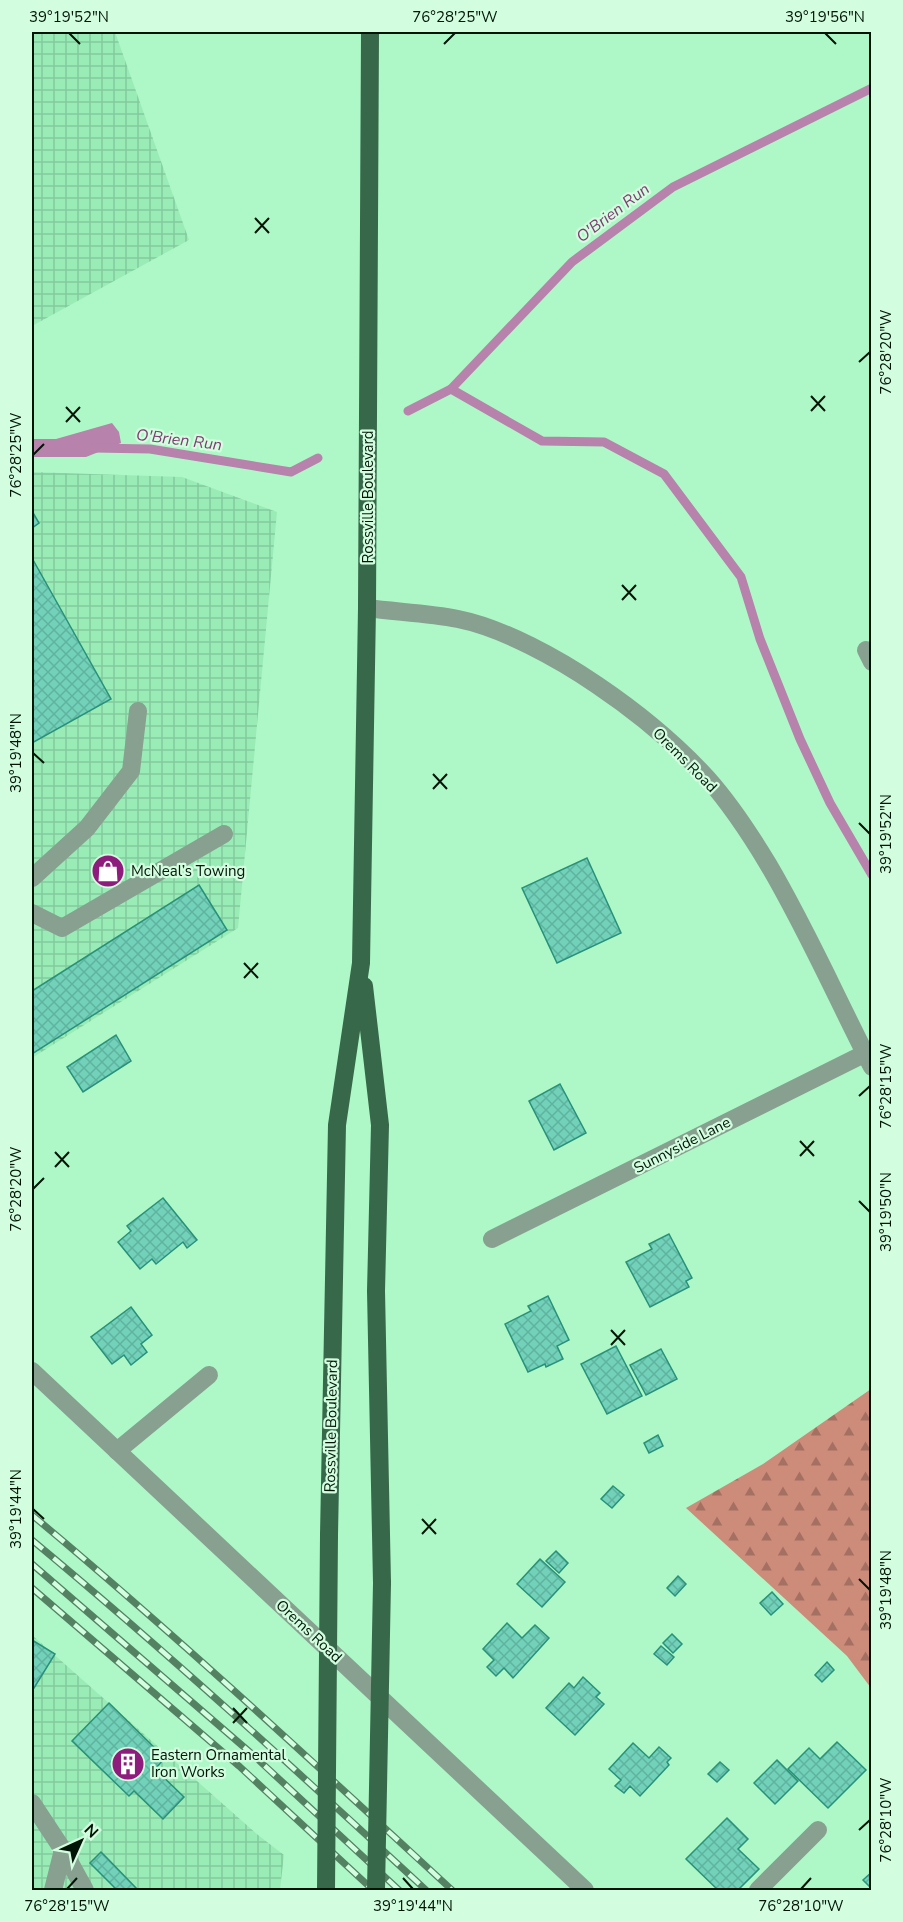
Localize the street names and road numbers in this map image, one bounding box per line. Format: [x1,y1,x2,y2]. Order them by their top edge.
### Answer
street label: Rossville Boulevard [358,430,378,564]
street label: Orems Road [648,723,722,797]
street label: Sunnyside Lane [630,1112,734,1178]
street label: Rossville Boulevard [320,1359,342,1493]
street label: Orems Road [272,1595,346,1667]

